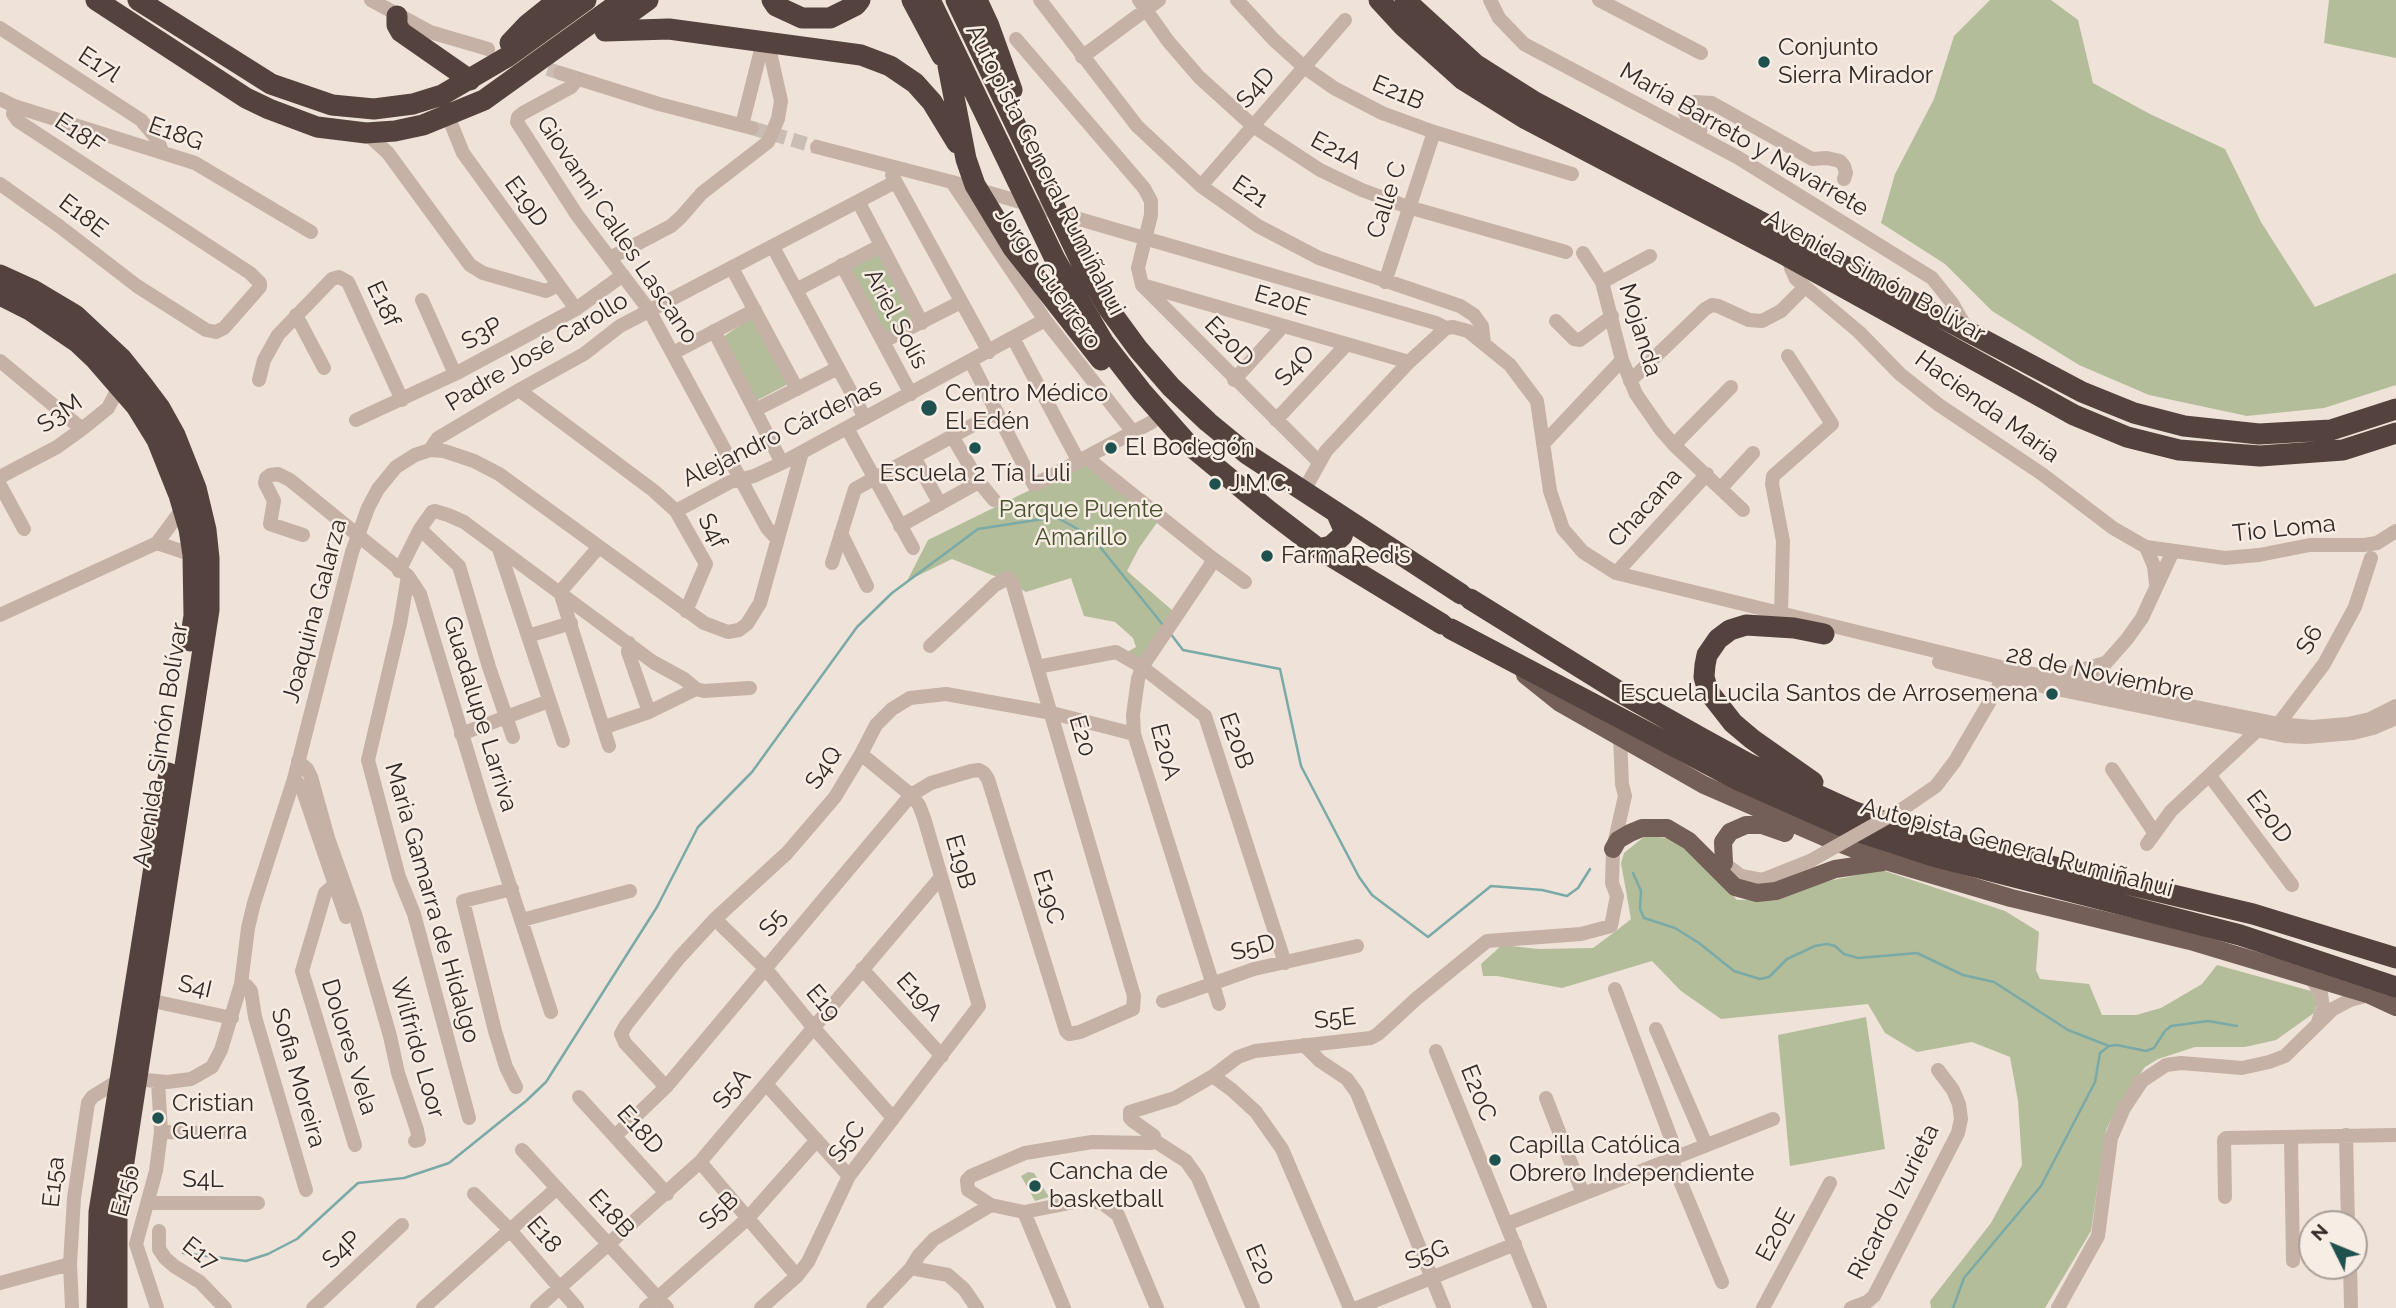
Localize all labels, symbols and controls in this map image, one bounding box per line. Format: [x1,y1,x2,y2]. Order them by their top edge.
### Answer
street label: Autopista General Rumiñahui [959,20,1131,320]
place label: Conjunto Sierra Mirador [1778,34,1933,90]
street label: E17l [73,41,125,89]
marker: Conjunto Sierra Mirador [1756,54,1772,70]
street label: María Barreto y Navarrete [1614,57,1874,223]
street label: S4D [1230,62,1282,114]
street label: E21B [1368,69,1428,117]
street label: E18F [49,107,109,161]
street label: E18G [145,111,207,157]
street label: Giovanni Calles Lascano [530,111,704,349]
street label: E21A [1306,126,1366,176]
street label: Calle C [1361,158,1413,242]
street label: E21 [1226,170,1274,214]
street label: E19D [498,171,554,233]
street label: E18E [53,188,113,244]
street label: Jorge Guerrero [988,201,1108,355]
street label: Avenida Simón Bolívar [1760,203,1990,349]
street label: Ariel Solís [858,264,934,374]
street label: E18f [360,277,406,331]
street label: E20E [1251,279,1313,323]
street label: Mojanda [1612,280,1668,380]
street label: Padre José Carollo [441,286,633,418]
street label: S3P [457,311,507,357]
street label: E20D [1198,311,1260,373]
street label: S4O [1269,339,1321,393]
street label: Hacienda Maria [1909,345,2065,469]
street label: Alejandro Cárdenas [678,372,886,494]
place label: Centro Médico El Edén [945,380,1108,436]
street label: S3M [32,388,88,440]
marker: Centro Médico El Edén [919,398,939,418]
place label: El Bodegón [1125,434,1255,462]
marker: Escuela 2 Tía Luli [967,440,983,456]
marker: El Bodegón [1103,440,1119,456]
place label: Escuela 2 Tía Luli [880,460,1070,488]
street label: Chacana [1602,462,1688,554]
place label: J.M.C. [1229,470,1291,498]
marker: J.M.C. [1207,476,1223,492]
park label: Parque Puente Amarillo [999,496,1163,552]
street label: S4f [691,509,733,553]
street label: Tio Loma [2231,509,2337,549]
street label: Joaquina Galarza [277,516,353,706]
place label: FarmaRed's [1281,542,1411,570]
marker: FarmaRed's [1259,548,1275,564]
street label: Guadalupe Larriva [437,613,523,815]
street label: S6 [2290,620,2330,660]
street label: Avenida Simón Bolívar [127,621,195,869]
street label: 28 de Noviembre [2003,640,2197,708]
place label: Escuela Lucila Santos de Arrosemena [1620,680,2038,708]
marker: Escuela Lucila Santos de Arrosemena [2044,686,2060,702]
street label: E20B [1213,709,1259,773]
street label: E20 [1062,712,1102,760]
street label: E20A [1144,720,1186,784]
street label: S4Q [799,741,849,795]
street label: Maria Gamarra de Hidalgo [378,760,486,1046]
street label: E20D [2240,785,2298,849]
street label: Autopista General Rumiñahui [1858,792,2176,904]
street label: E19B [939,832,981,892]
street label: E19C [1026,866,1070,928]
street label: S5 [753,903,793,943]
street label: S5D [1228,928,1278,968]
street label: E19A [890,967,948,1027]
street label: S4I [175,969,215,1005]
street label: Wilfrido Loor [383,975,451,1121]
street label: Dolores Vela [315,976,383,1118]
street label: E19 [799,979,847,1027]
street label: S5E [1312,1002,1358,1036]
street label: Sofia Moreira [264,1005,332,1151]
street label: E20C [1454,1061,1502,1125]
street label: S5A [707,1063,757,1115]
place label: Cristian Guerra [172,1090,254,1146]
street label: E18D [610,1099,670,1161]
marker: Cristian Guerra [150,1110,166,1126]
street label: S5C [822,1116,872,1168]
street label: Ricardo Izurieta [1842,1119,1946,1285]
place label: Capilla Católica Obrero Independiente [1509,1132,1754,1188]
marker: Capilla Católica Obrero Independiente [1487,1152,1503,1168]
street label: E15a [37,1155,71,1209]
place label: Cancha de basketball [1049,1158,1168,1214]
street label: E15b [105,1162,147,1220]
street label: S4L [182,1166,224,1194]
marker: Cancha de basketball [1027,1178,1043,1194]
street label: E18B [582,1184,640,1244]
street label: S5B [693,1186,745,1236]
street label: E20E [1750,1203,1802,1267]
north arrow [2298,1210,2368,1280]
street label: E18 [520,1211,568,1259]
text: N [2306,1219,2332,1245]
street label: S4P [317,1225,367,1275]
street label: E17 [176,1231,224,1277]
street label: S5G [1401,1233,1453,1277]
street label: E20 [1239,1240,1281,1290]

